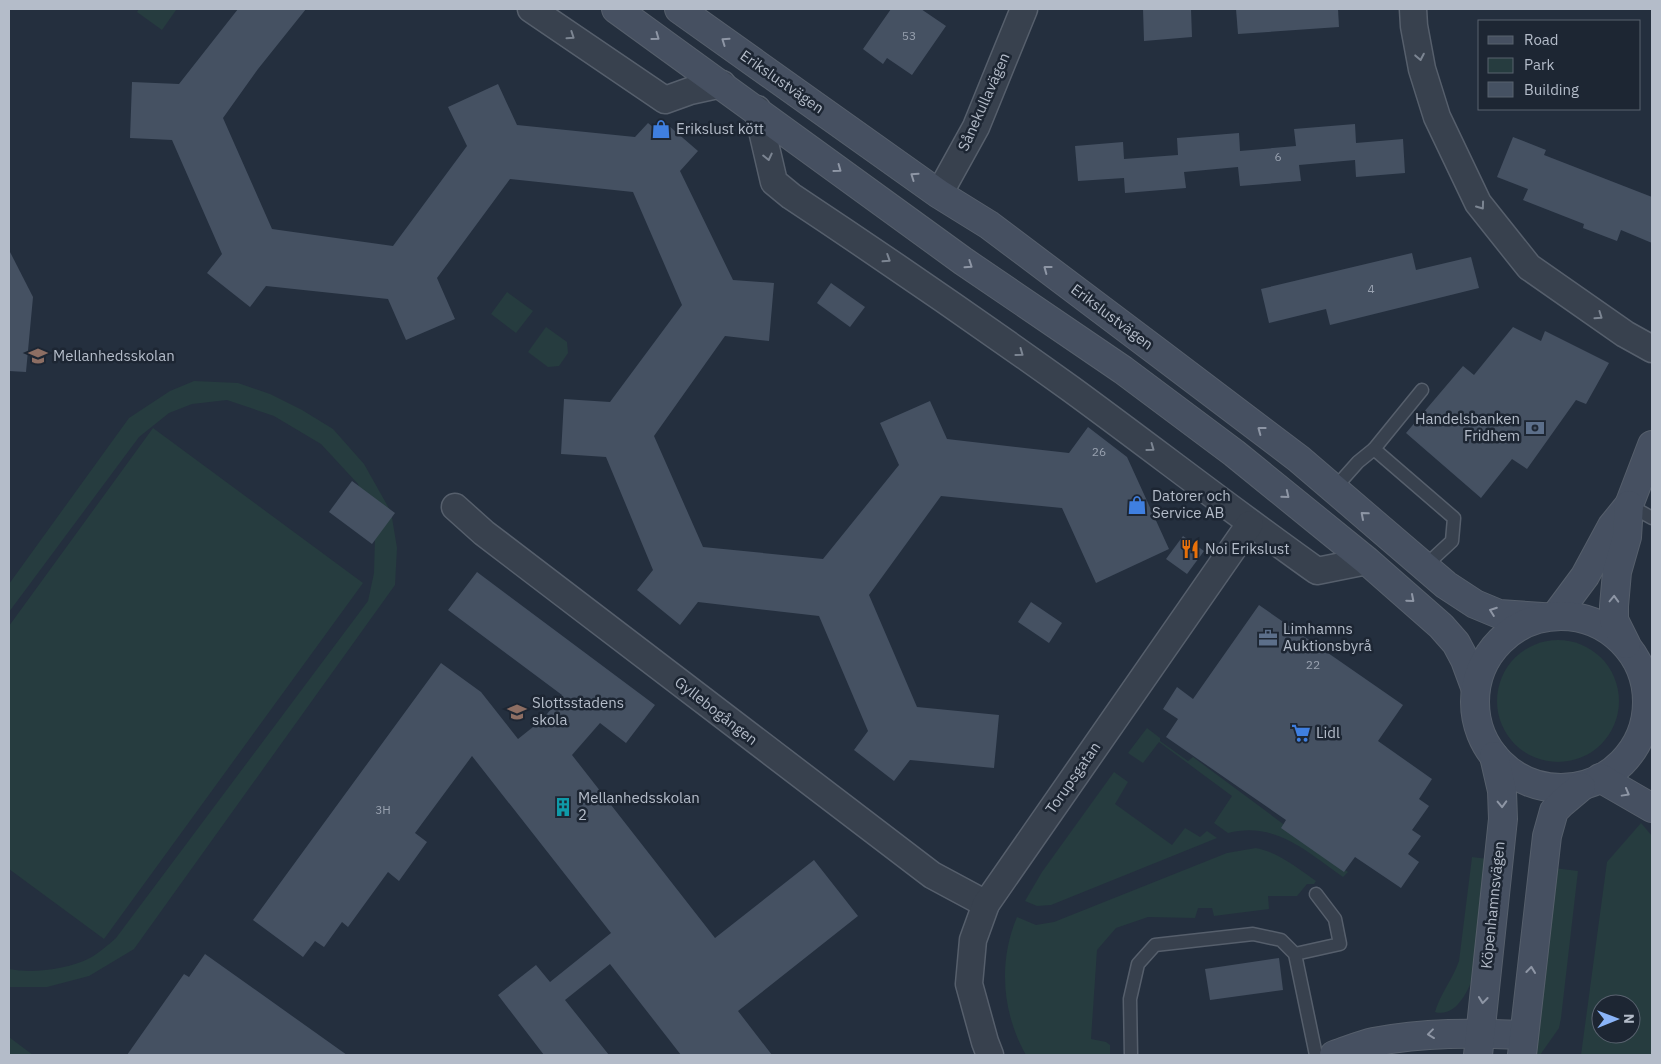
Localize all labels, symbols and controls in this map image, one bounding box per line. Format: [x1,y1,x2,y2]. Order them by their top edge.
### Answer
legend [1478,20,1641,110]
house number: 53 [902,28,916,43]
one-way arrow [565,30,575,39]
text: Road [1524,30,1559,49]
one-way arrow [650,31,660,40]
one-way arrow [721,38,730,47]
street label: Erikslustvägen [737,46,828,117]
street label: Sånekullavägen [953,50,1014,154]
one-way arrow [1414,52,1424,61]
text: Park [1524,55,1554,74]
text: Building [1524,80,1579,99]
shop icon: Erikslust kött [650,118,672,140]
place label: Erikslust kött [676,119,764,138]
house number: 6 [1274,149,1282,164]
one-way arrow [762,152,773,161]
one-way arrow [832,164,841,172]
one-way arrow [910,173,920,182]
one-way arrow [1475,200,1484,210]
one-way arrow [881,253,891,262]
one-way arrow [964,259,973,268]
one-way arrow [1043,266,1053,275]
street label: Erikslustvägen [1067,280,1157,354]
house number: 4 [1367,281,1375,296]
one-way arrow [1593,310,1603,319]
school or university icon: Mellanhedsskolan [27,345,49,367]
place label: Mellanhedsskolan [53,346,175,365]
one-way arrow [1014,347,1024,356]
place label: Handelsbanken Fridhem [1415,409,1520,445]
bank icon: Handelsbanken Fridhem [1524,417,1546,439]
one-way arrow [1257,427,1267,436]
one-way arrow [1145,443,1154,451]
house number: 26 [1092,444,1106,459]
place label: Datorer och Service AB [1152,486,1231,522]
one-way arrow [1281,490,1290,499]
shop icon: Datorer och Service AB [1126,494,1148,516]
one-way arrow [1361,512,1370,521]
restaurant icon: Noi Erikslust [1179,538,1201,560]
place label: Noi Erikslust [1205,539,1289,558]
one-way arrow [1406,594,1415,603]
one-way arrow [1609,595,1619,602]
one-way arrow [1490,607,1498,617]
place label: Limhamns Auktionsbyrå [1283,619,1372,655]
office icon: Limhamns Auktionsbyrå [1257,627,1279,649]
house number: 22 [1306,657,1320,672]
street label: Gyllebogången [671,672,762,749]
place label: Slottsstadens skola [532,693,624,729]
school or university icon: Slottsstadens skola [506,701,528,723]
supermarket icon: Lidl [1290,722,1312,744]
place label: Lidl [1316,723,1340,742]
street label: Torupsgatan [1041,738,1104,817]
one-way arrow [1621,787,1630,797]
place label: Mellanhedsskolan 2 [578,788,700,824]
building icon: Mellanhedsskolan 2 [552,796,574,818]
one-way arrow [1497,800,1508,808]
house number: 3H [375,802,391,817]
street label: Köpenhamnsvägen [1476,840,1509,970]
one-way arrow [1525,965,1536,973]
north arrow [1591,994,1641,1044]
one-way arrow [1478,996,1489,1004]
text: N [1620,1014,1638,1024]
one-way arrow [1426,1028,1434,1039]

